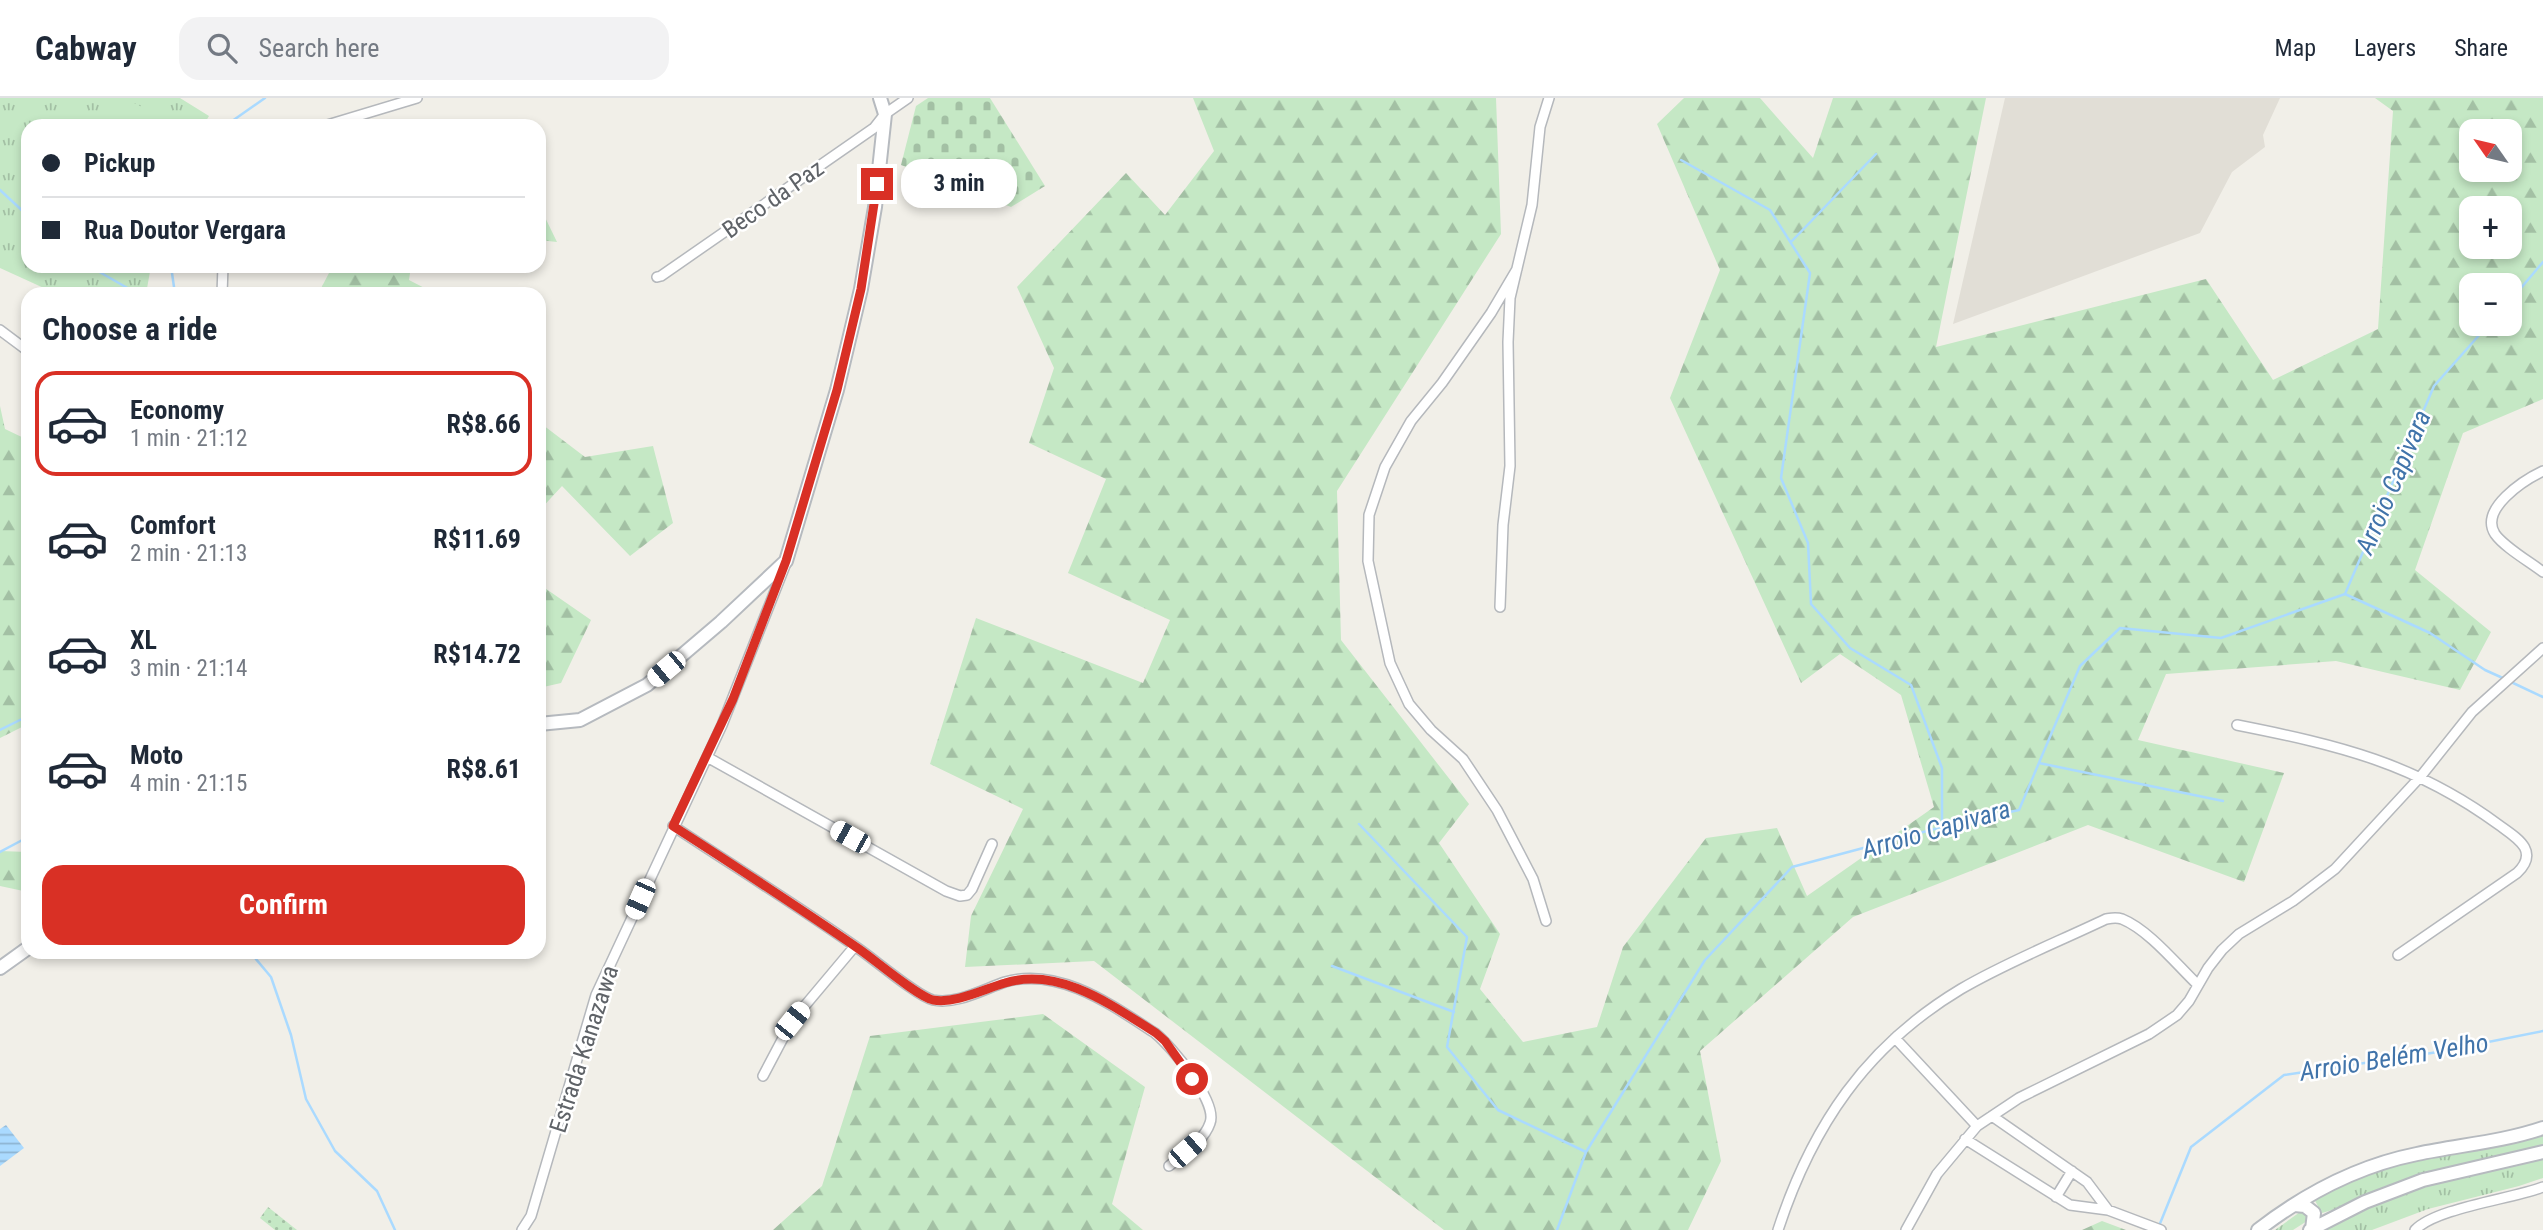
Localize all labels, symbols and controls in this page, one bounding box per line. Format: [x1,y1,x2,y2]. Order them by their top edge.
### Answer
search box [179,17,669,80]
text: Cabway [35,29,137,68]
icon: search [203,29,241,67]
text: Search here [259,33,380,63]
text: Map [2275,34,2316,62]
text: Layers [2354,34,2416,62]
text: Share [2454,34,2508,62]
north arrow [2459,119,2522,182]
map controls [2459,119,2522,336]
text: Pickup [84,148,155,178]
street label: Beco da Paz [717,154,829,244]
callout: 3 min [902,160,1017,208]
route end [861,168,893,200]
text: 3 min [933,170,985,197]
button: + [2459,196,2522,259]
text: Rua Doutor Vergara [84,215,286,245]
button: − [2459,273,2522,336]
text: Choose a ride [42,310,217,348]
icon: car [46,392,109,455]
text: Economy [130,395,224,425]
water label: Arroio Capivara [2349,406,2437,559]
text: R$8.66 [447,409,521,439]
text: 1 min · 21:12 [130,425,247,452]
icon: car [46,507,109,570]
text: Comfort [130,510,216,540]
text: R$11.69 [433,524,521,554]
text: 2 min · 21:13 [130,540,247,567]
icon: car [46,622,109,685]
text: XL [130,625,157,655]
text: R$14.72 [433,639,521,669]
car [644,647,689,691]
text: 3 min · 21:14 [130,655,247,682]
icon: car [46,737,109,800]
text: Moto [130,740,183,770]
text: R$8.61 [447,754,521,784]
text: 4 min · 21:15 [130,770,247,797]
water label: Arroio Capivara [1857,793,2014,865]
car [827,818,874,856]
button: Confirm [42,865,525,945]
car [622,876,659,922]
street label: Estrada Kanazawa [544,962,624,1136]
car [771,998,814,1044]
water label: Arroio Belém Velho [2296,1027,2491,1087]
route start [1176,1063,1208,1095]
car [1165,1128,1210,1172]

